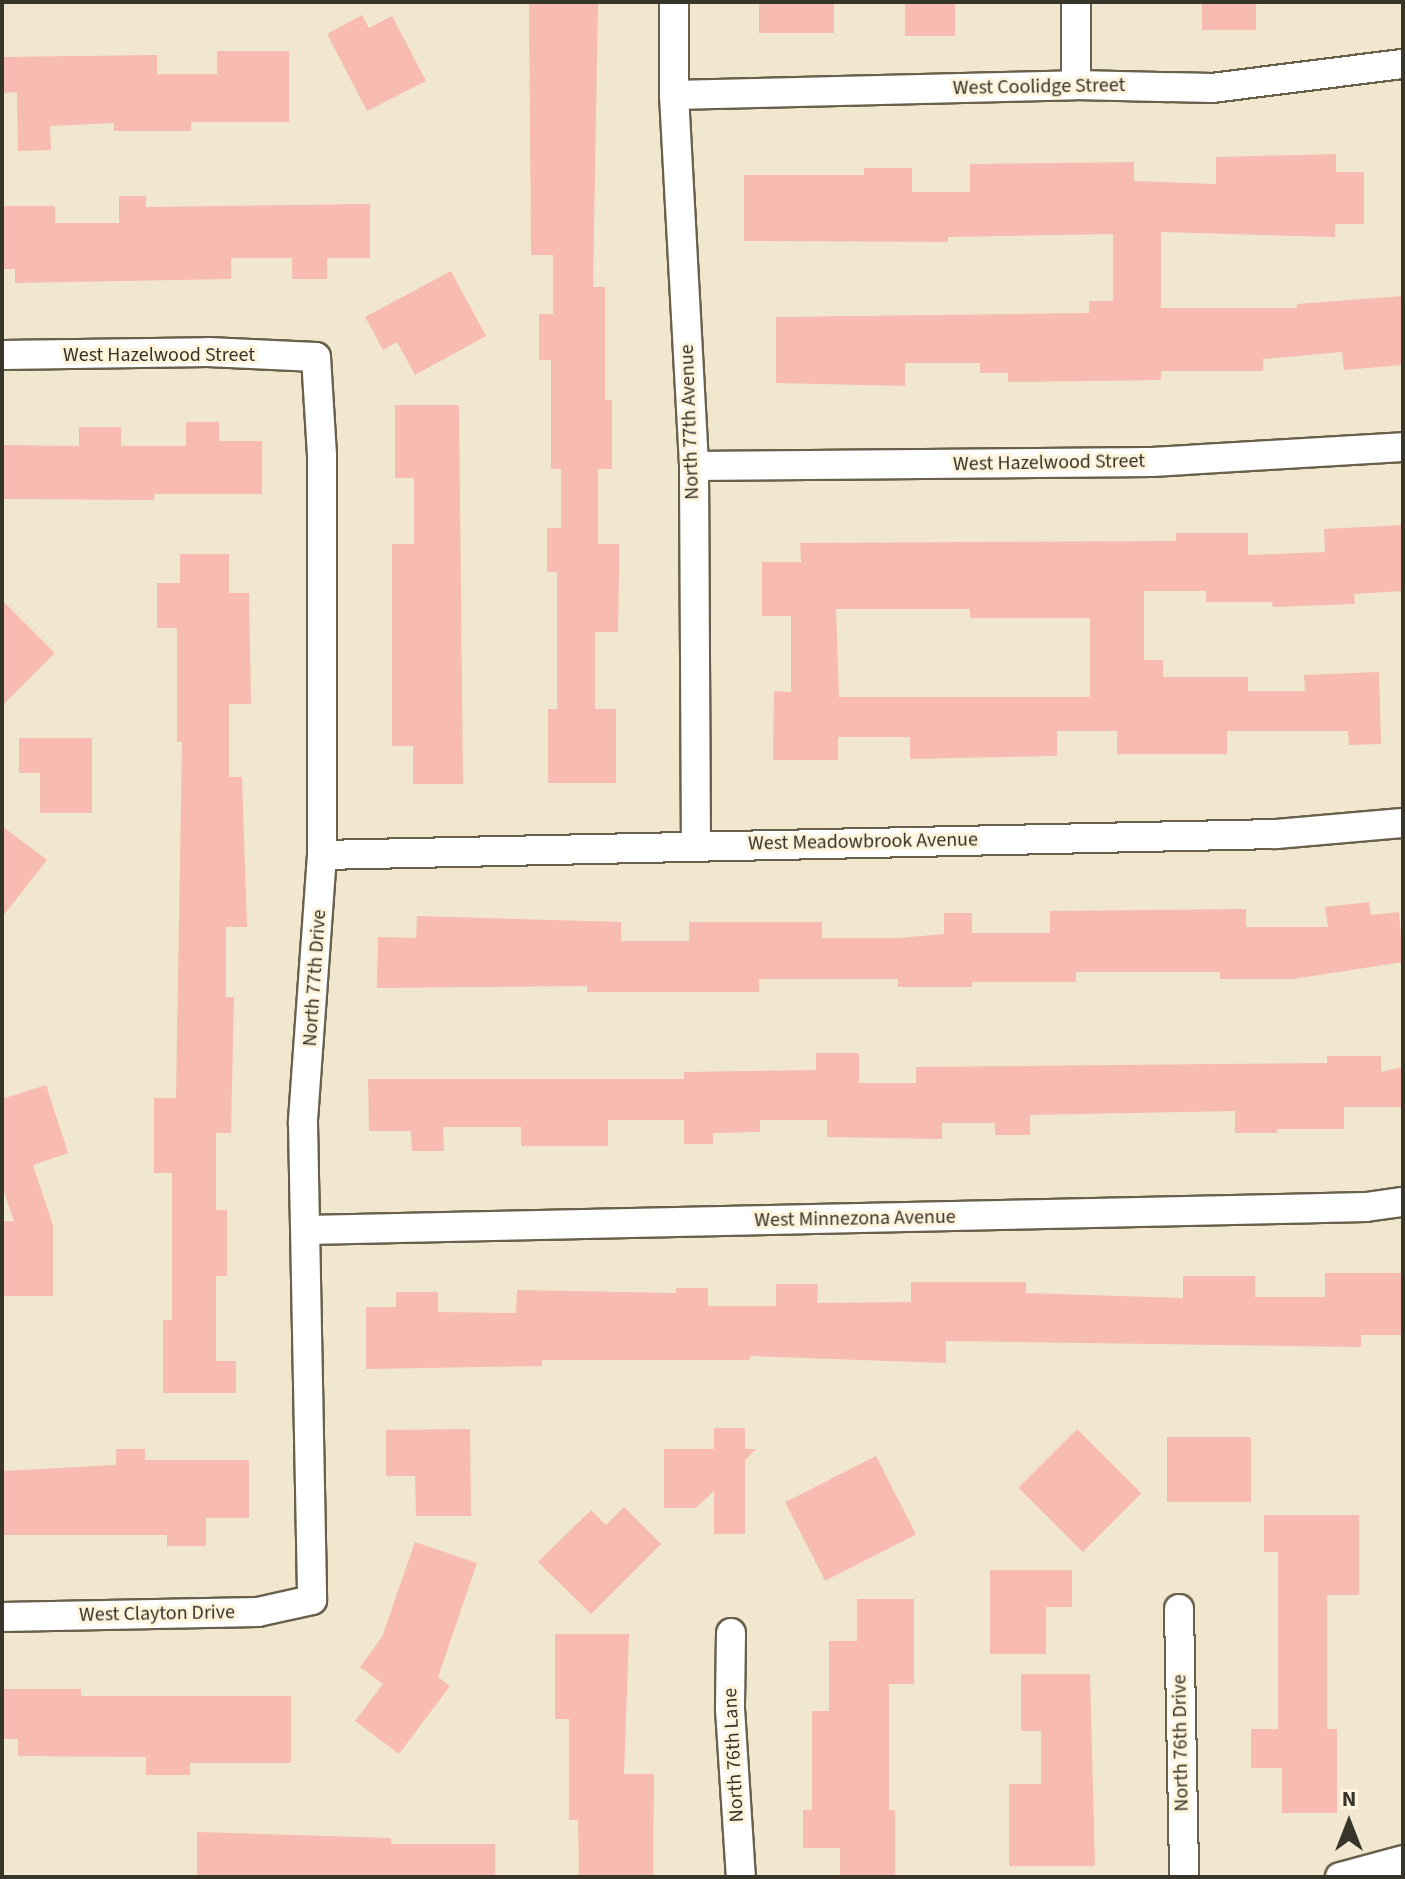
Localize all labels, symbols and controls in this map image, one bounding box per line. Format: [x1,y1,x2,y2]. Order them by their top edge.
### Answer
street label: West Coolidge Street [953,73,1125,101]
street label: West Hazelwood Street [63,343,255,367]
street label: North 77th Avenue [675,344,705,500]
street label: West Hazelwood Street [953,449,1145,477]
street label: West Meadowbrook Avenue [748,828,978,856]
street label: North 77th Drive [298,909,332,1047]
street label: West Minnezona Avenue [754,1205,956,1233]
street label: West Clayton Drive [79,1601,235,1627]
street label: North 76th Drive [1168,1674,1194,1812]
street label: North 76th Lane [718,1687,750,1823]
north arrow [1309,1783,1389,1863]
text: N [1342,1783,1356,1815]

